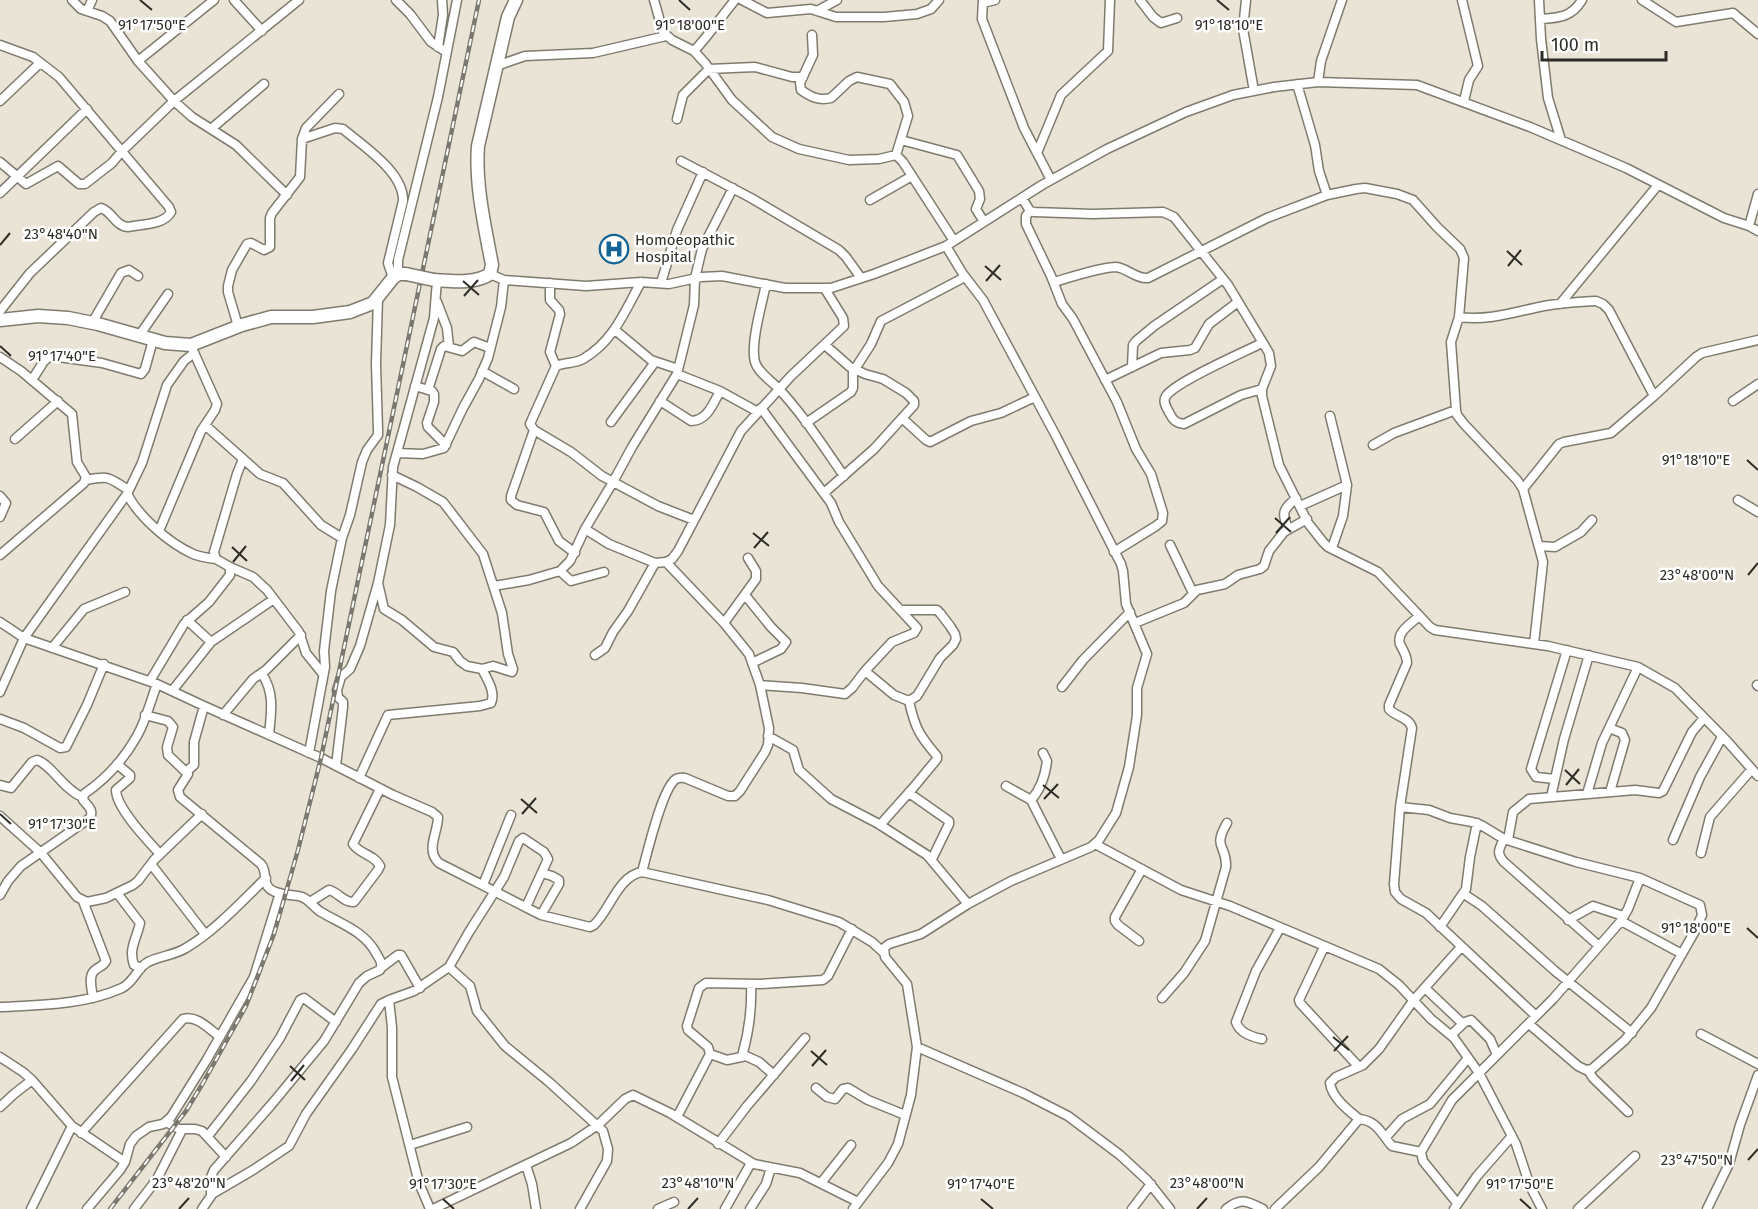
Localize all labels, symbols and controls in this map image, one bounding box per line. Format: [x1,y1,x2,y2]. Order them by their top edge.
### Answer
text: 91°17'50"E [118,16,186,34]
text: 91°18'00"E [655,16,725,34]
text: 91°18'10"E [1195,16,1263,34]
scale bar [1542,24,1666,62]
text: 100 m [1551,34,1599,56]
text: 23°48'40"N [24,225,98,243]
place label: Homoeopathic Hospital [635,231,735,266]
hospital icon: Homoeopathic Hospital [598,233,630,265]
text: 91°17'40"E [28,347,96,365]
text: 91°18'10"E [1662,451,1730,469]
text: 23°48'00"N [1660,566,1734,584]
text: 91°17'30"E [28,815,96,833]
text: 91°18'00"E [1661,919,1731,937]
text: 23°47'50"N [1661,1151,1733,1169]
text: 23°48'20"N [152,1174,226,1192]
text: 23°48'10"N [662,1174,734,1192]
text: 23°48'00"N [1170,1174,1244,1192]
text: 91°17'30"E [409,1175,477,1193]
text: 91°17'40"E [947,1175,1015,1193]
text: 91°17'50"E [1486,1175,1554,1193]

